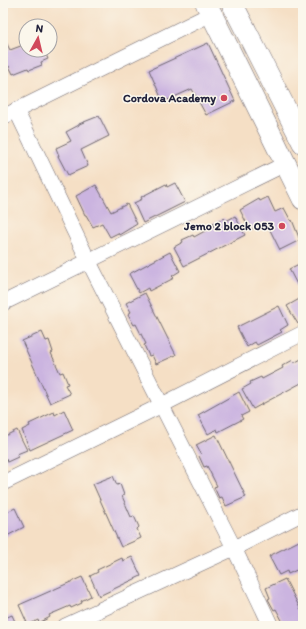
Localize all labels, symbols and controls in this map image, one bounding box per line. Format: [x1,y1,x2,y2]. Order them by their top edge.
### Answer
north arrow [18,18,58,58]
text: N [35,22,44,36]
place label: Cordova Academy [123,91,216,106]
marker: Cordova Academy [219,93,229,103]
place label: Jemo 2 block 053 [183,219,274,233]
marker: Jemo 2 block 053 [277,221,287,231]

